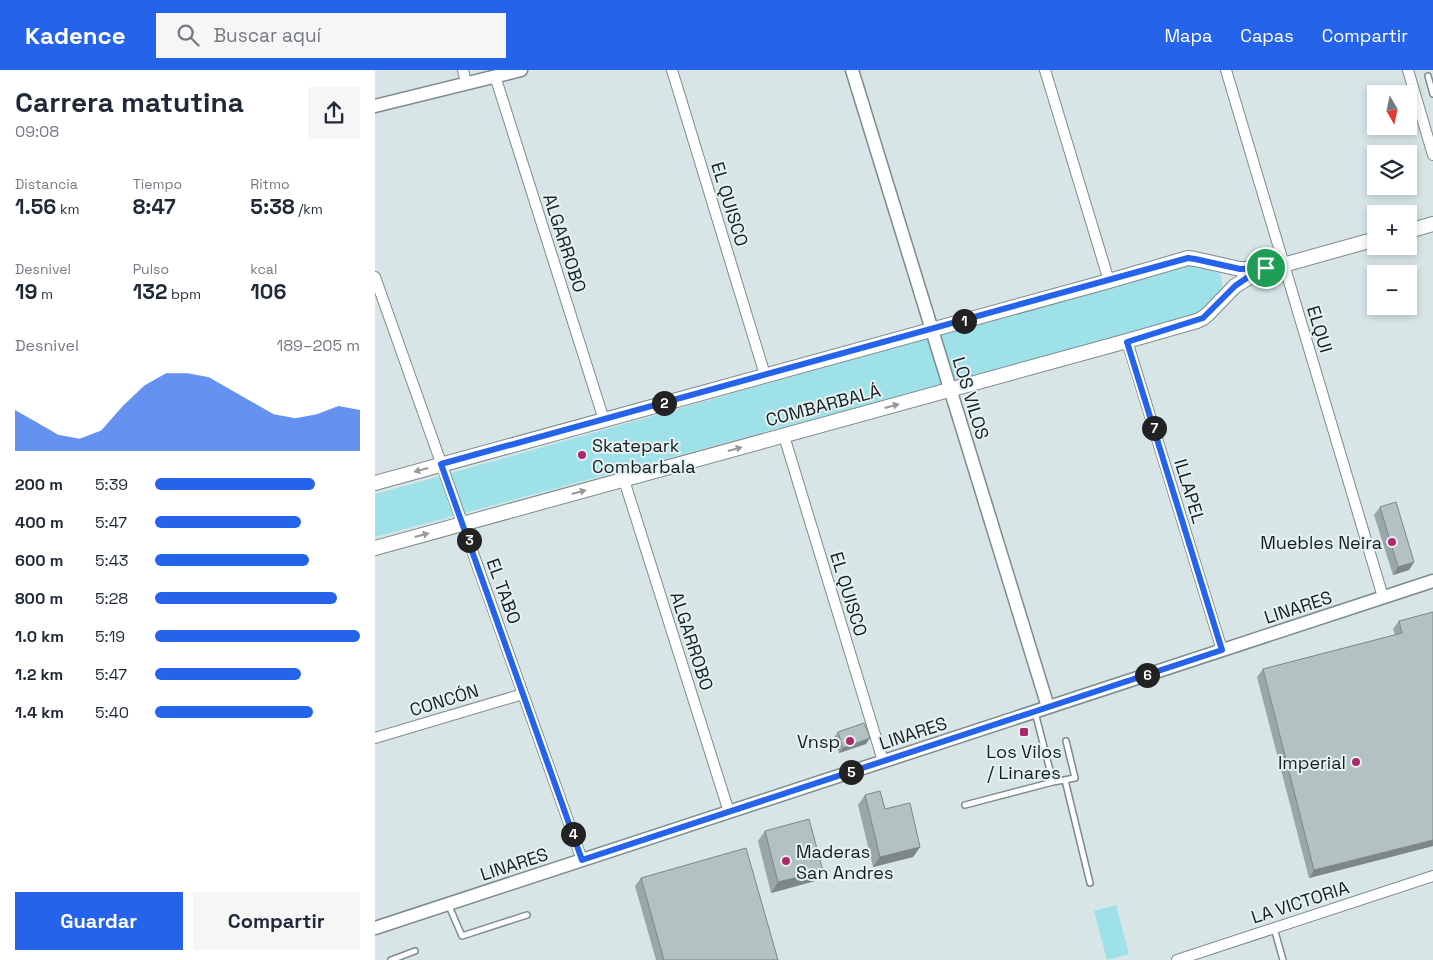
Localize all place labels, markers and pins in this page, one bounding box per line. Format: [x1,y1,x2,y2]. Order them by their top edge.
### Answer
pin [1245,247,1287,289]
pin: 1 [951,308,977,334]
pin: 2 [651,390,677,416]
pin: 7 [1141,416,1167,440]
place label: Skatepark Combarbala [592,434,696,478]
marker: Skatepark Combarbala [576,449,588,461]
pin: 3 [457,528,481,552]
place label: Muebles Neira [1260,531,1382,554]
marker: Muebles Neira [1386,536,1398,548]
pin: 6 [1135,662,1159,688]
marker: Los Vilos / Linares [1018,726,1030,738]
place label: Vnsp [797,730,840,753]
marker: Vnsp [844,735,856,747]
place label: Los Vilos / Linares [986,740,1062,784]
place label: Imperial [1278,751,1346,774]
marker: Imperial [1350,756,1362,768]
pin: 5 [839,760,863,784]
pin: 4 [561,822,585,846]
place label: Maderas San Andres [796,840,893,884]
marker: Maderas San Andres [780,855,792,867]

